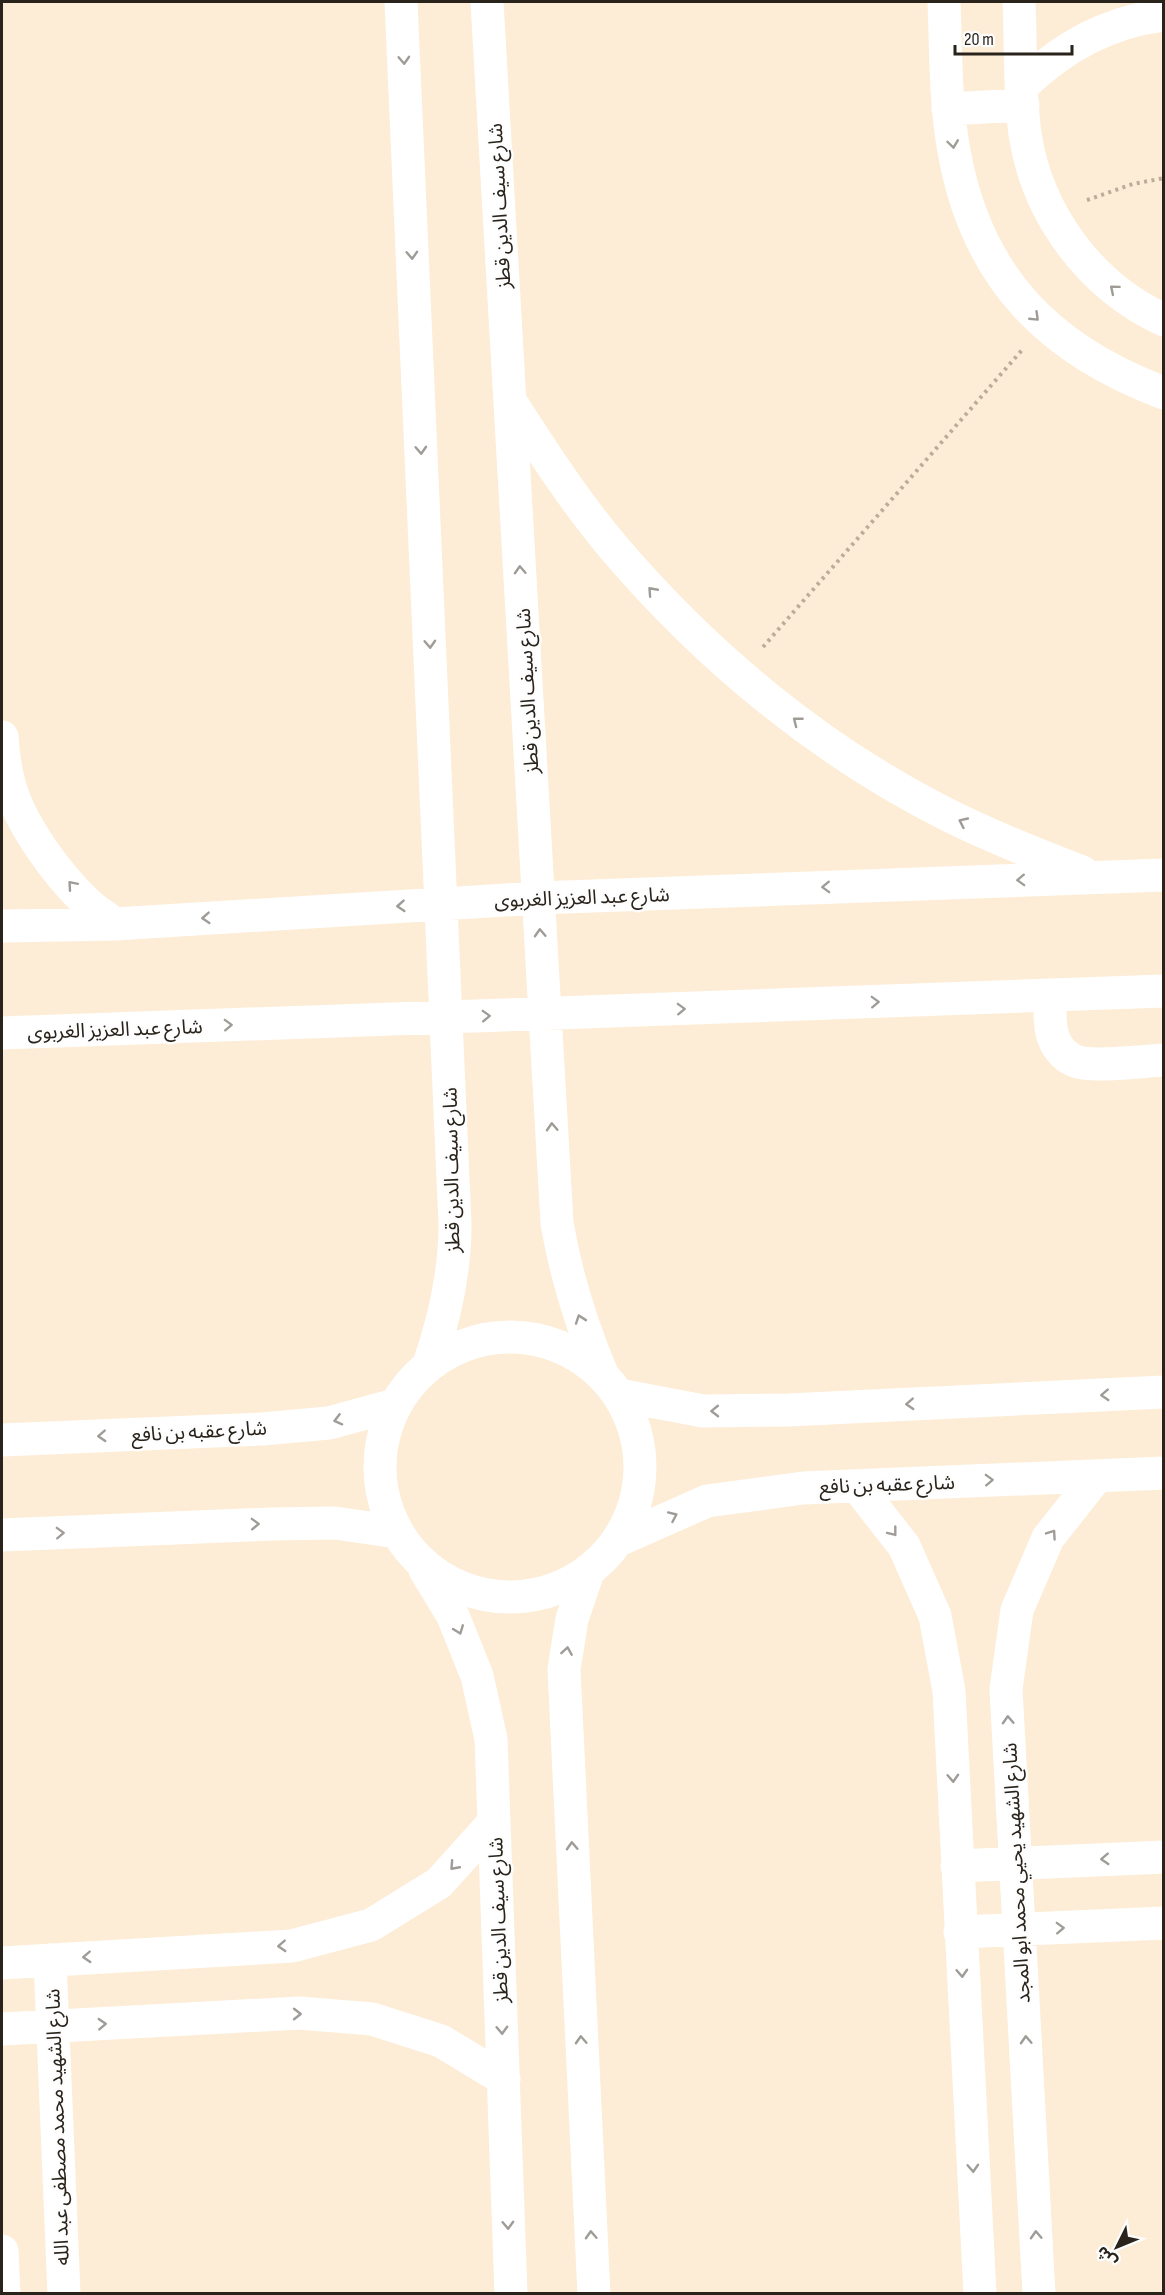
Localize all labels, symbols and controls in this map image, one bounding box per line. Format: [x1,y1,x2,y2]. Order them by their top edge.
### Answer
scale bar [955,18,1072,56]
text: 20 m [964,29,994,50]
one-way arrow [397,55,410,64]
street label: شارع سيف الدين قطز [484,122,518,290]
one-way arrow [946,139,958,148]
one-way arrow [406,250,419,259]
one-way arrow [1110,285,1121,296]
one-way arrow [1028,309,1039,320]
one-way arrow [415,445,427,454]
one-way arrow [513,566,526,575]
one-way arrow [648,587,659,597]
street label: شارع سيف الدين قطز [512,607,546,775]
one-way arrow [423,640,436,649]
one-way arrow [793,717,804,728]
one-way arrow [959,818,970,830]
one-way arrow [1017,874,1026,886]
one-way arrow [822,881,831,894]
one-way arrow [68,882,79,892]
street label: شارع عبد العزيز الغربوى [494,883,670,915]
one-way arrow [396,899,405,912]
one-way arrow [202,911,211,924]
one-way arrow [534,928,547,937]
one-way arrow [871,995,880,1008]
one-way arrow [676,1002,685,1015]
one-way arrow [481,1009,490,1022]
street label: شارع عبد العزيز الغربوى [27,1015,203,1047]
one-way arrow [223,1019,232,1032]
street label: شارع سيف الدين قطز [439,1087,467,1254]
one-way arrow [545,1123,558,1132]
one-way arrow [575,1314,588,1325]
one-way arrow [1101,1389,1110,1402]
one-way arrow [906,1398,915,1411]
one-way arrow [711,1405,720,1417]
one-way arrow [333,1413,344,1425]
street label: شارع عقبه بن نافع [131,1416,268,1450]
one-way arrow [97,1429,106,1442]
street label: شارع عقبه بن نافع [819,1471,955,1501]
one-way arrow [985,1474,994,1487]
one-way arrow [666,1512,677,1524]
one-way arrow [250,1518,259,1531]
one-way arrow [55,1526,64,1539]
one-way arrow [885,1526,896,1537]
one-way arrow [1045,1529,1056,1540]
one-way arrow [451,1624,464,1635]
one-way arrow [561,1646,573,1656]
one-way arrow [1001,1715,1014,1724]
street label: شارع الشهيد يحيي محمد ابو المجد [998,1742,1038,2004]
one-way arrow [946,1774,959,1783]
street label: شارع سيف الدين قطز [484,1837,516,2004]
one-way arrow [565,1841,578,1850]
one-way arrow [1101,1853,1110,1866]
one-way arrow [451,1858,462,1869]
one-way arrow [1056,1921,1065,1934]
one-way arrow [277,1940,286,1953]
one-way arrow [83,1951,92,1964]
one-way arrow [956,1969,969,1978]
street label: شارع الشهيد محمد مصطفى عبد الله [41,1988,77,2266]
one-way arrow [292,2008,301,2020]
one-way arrow [97,2017,106,2030]
one-way arrow [495,2025,508,2034]
one-way arrow [575,2036,588,2045]
one-way arrow [1019,2036,1032,2045]
one-way arrow [966,2163,979,2172]
north arrow [1087,2217,1147,2277]
one-way arrow [502,2220,515,2229]
one-way arrow [585,2231,598,2240]
one-way arrow [1029,2231,1042,2240]
text: ش [1093,2242,1122,2271]

